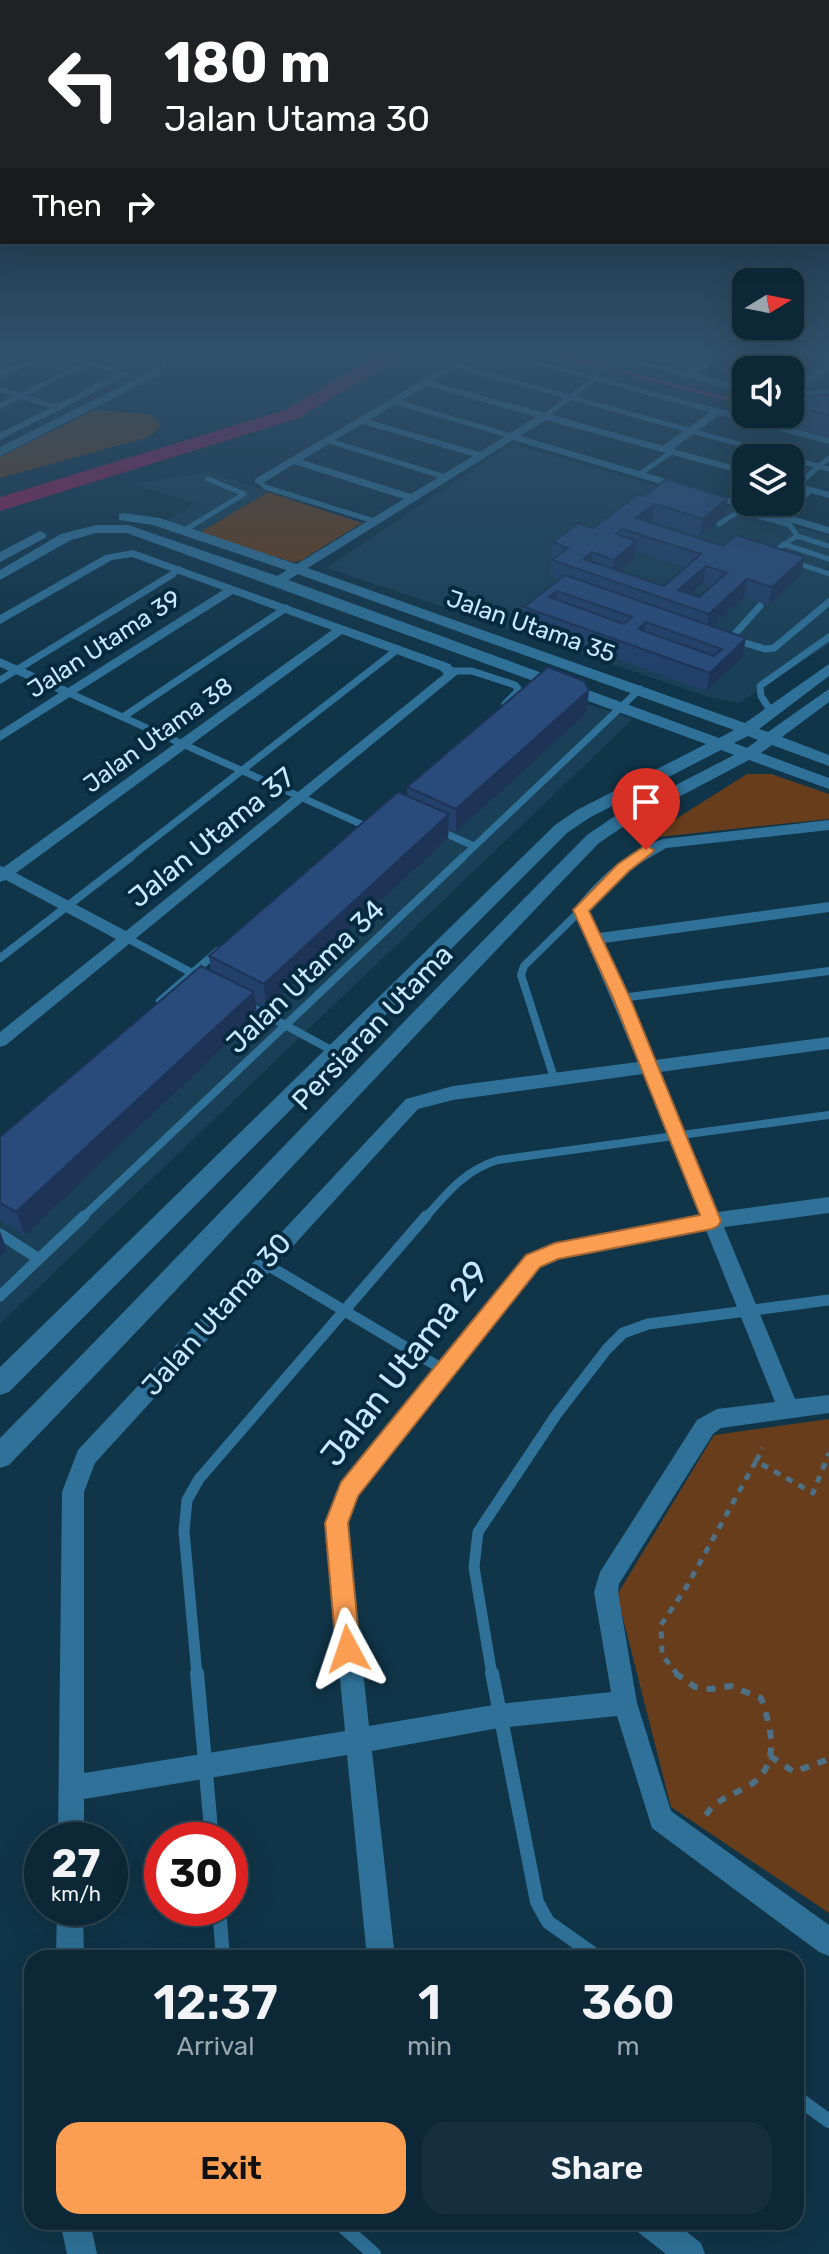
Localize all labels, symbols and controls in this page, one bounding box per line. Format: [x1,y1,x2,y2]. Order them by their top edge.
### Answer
text: 180 m [164,30,331,96]
icon: left [32,32,136,136]
text: Jalan Utama 30 [164,97,430,140]
icon: right [118,184,162,228]
text: Then [32,188,102,224]
north arrow [732,268,804,340]
map controls [732,268,804,516]
button: sound [732,356,804,428]
button: layers [732,444,804,516]
street label: Jalan Utama 39 [22,584,186,704]
street label: Jalan Utama 35 [443,584,619,668]
street label: Jalan Utama 38 [78,672,238,798]
street label: Jalan Utama 37 [122,760,301,914]
pin [612,768,680,850]
icon: arrive [624,780,668,824]
street label: Jalan Utama 34 [220,893,391,1060]
street label: Persiaran Utama [285,938,459,1117]
street label: Jalan Utama 30 [135,1226,298,1402]
street label: Jalan Utama 29 [311,1252,497,1474]
position arrow [306,1607,390,1691]
speed limit sign: 30 [144,1822,248,1926]
text: 27 [52,1840,100,1887]
text: km/h [51,1882,101,1906]
text: 12:37 [153,1974,278,2031]
text: 1 [418,1974,441,2031]
text: 360 [581,1974,675,2031]
text: Arrival [176,2031,255,2062]
text: min [407,2031,452,2062]
text: m [617,2031,640,2062]
button: Exit [56,2122,406,2214]
button: Share [422,2122,772,2214]

